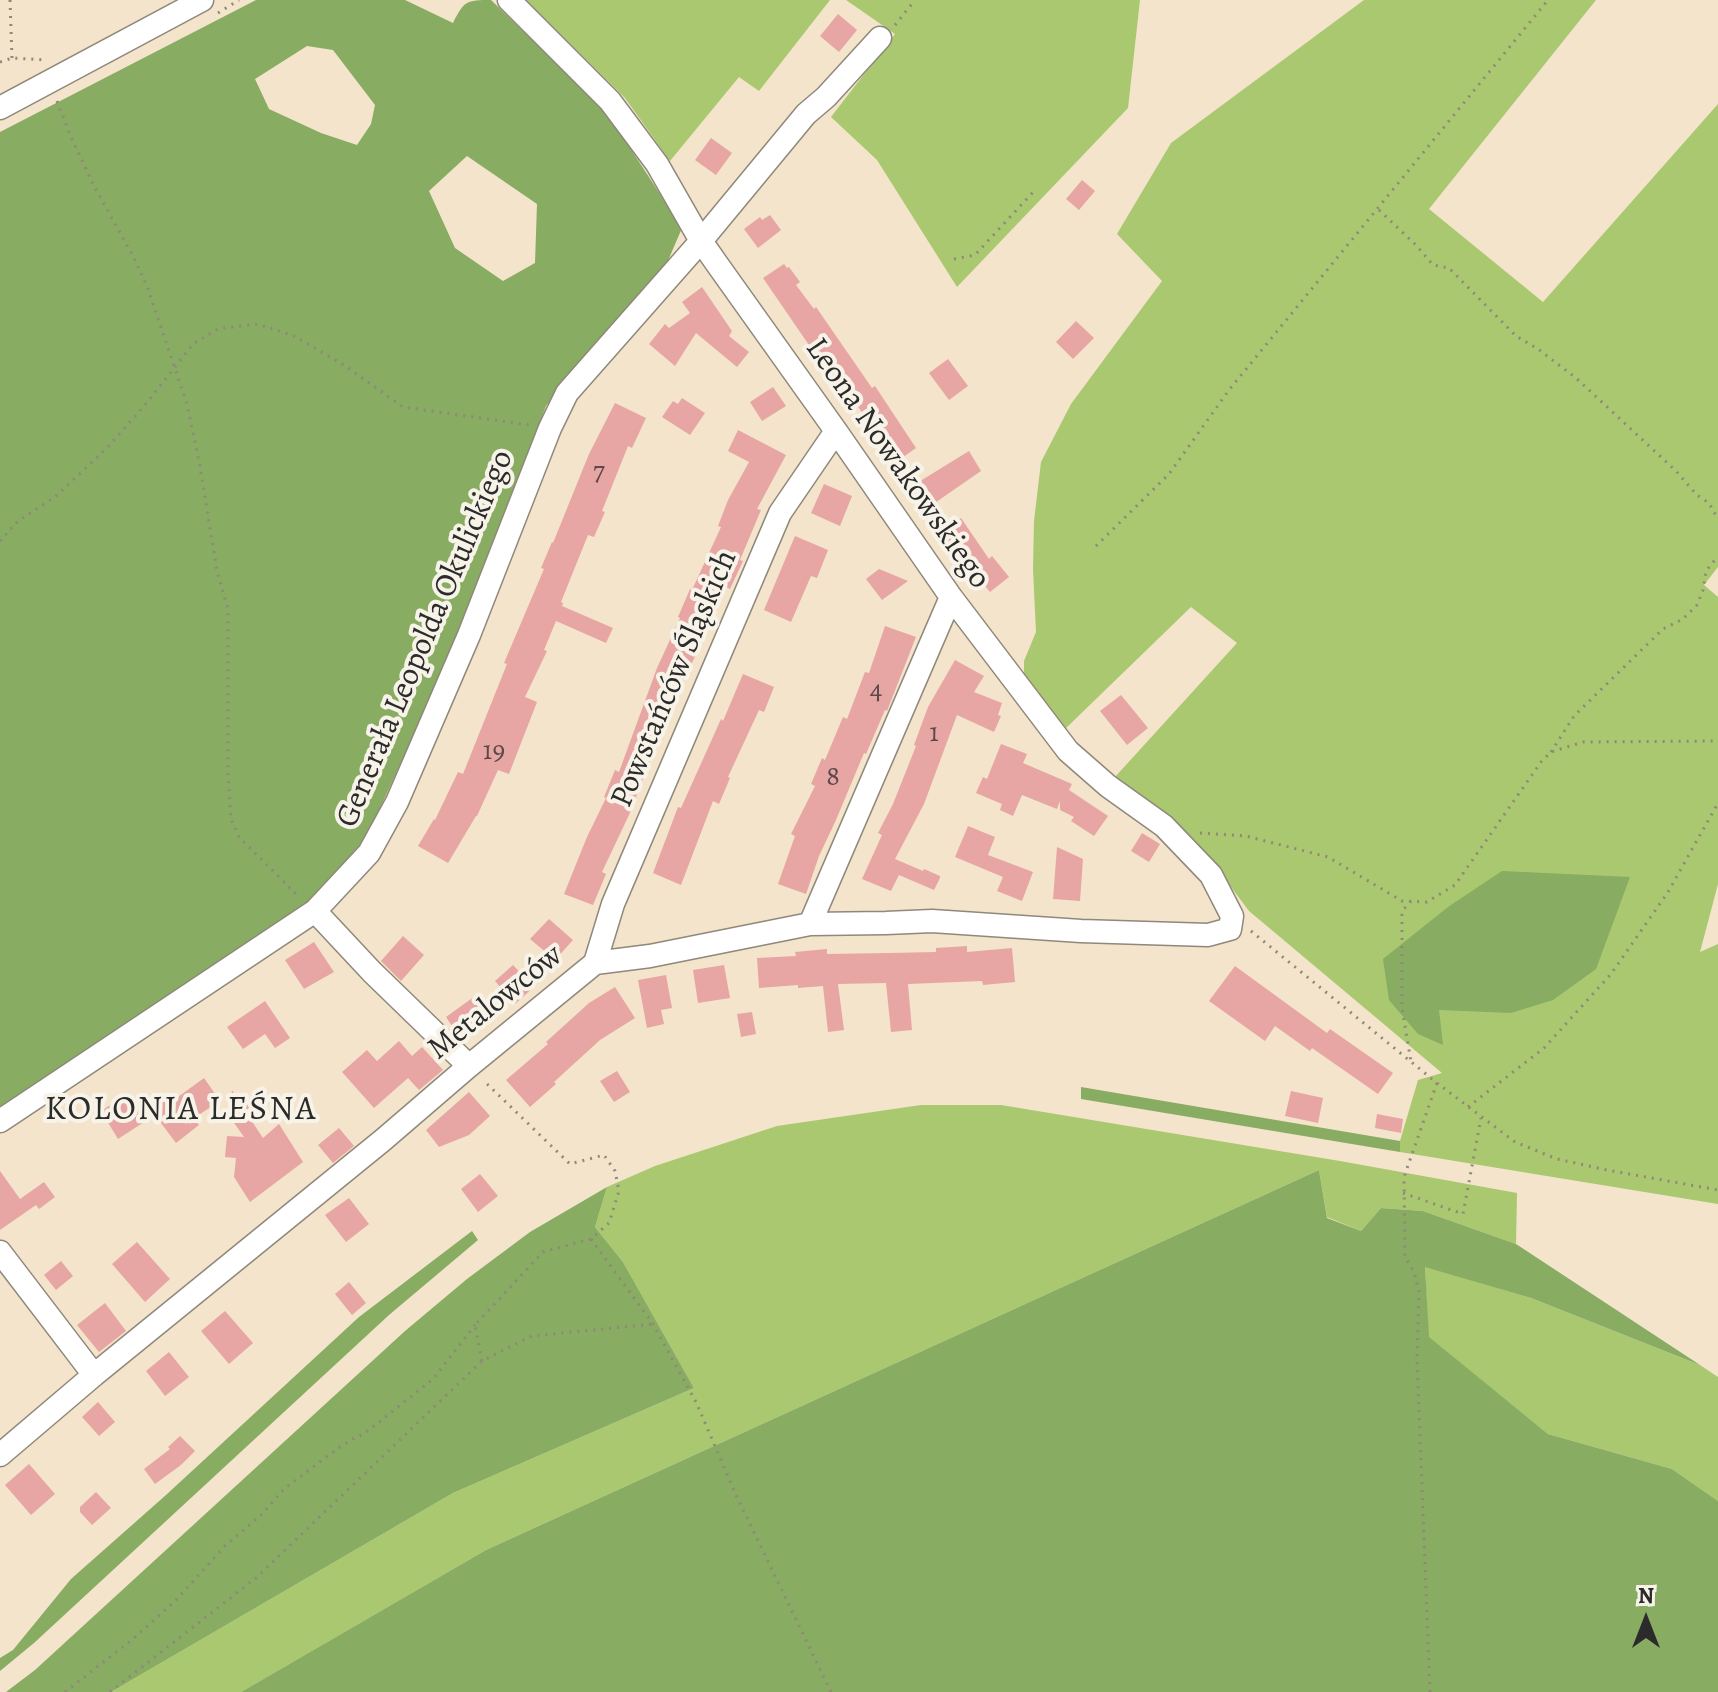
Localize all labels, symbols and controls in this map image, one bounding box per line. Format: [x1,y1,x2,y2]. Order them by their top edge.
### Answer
street label: Leona Nowakowskiego [796,331,998,597]
street label: Generała Leopolda Okulickiego [329,445,523,833]
house number: 7 [593,456,605,490]
street label: Powstańców Śląskich [603,545,747,813]
house number: 4 [870,674,882,708]
house number: 1 [929,717,939,751]
house number: 19 [483,735,505,769]
house number: 8 [826,761,840,795]
street label: Metalowców [421,937,571,1069]
district label: KOLONIA LEŚNA [45,1091,317,1131]
north arrow [1606,1580,1686,1660]
text: N [1638,1581,1654,1611]

